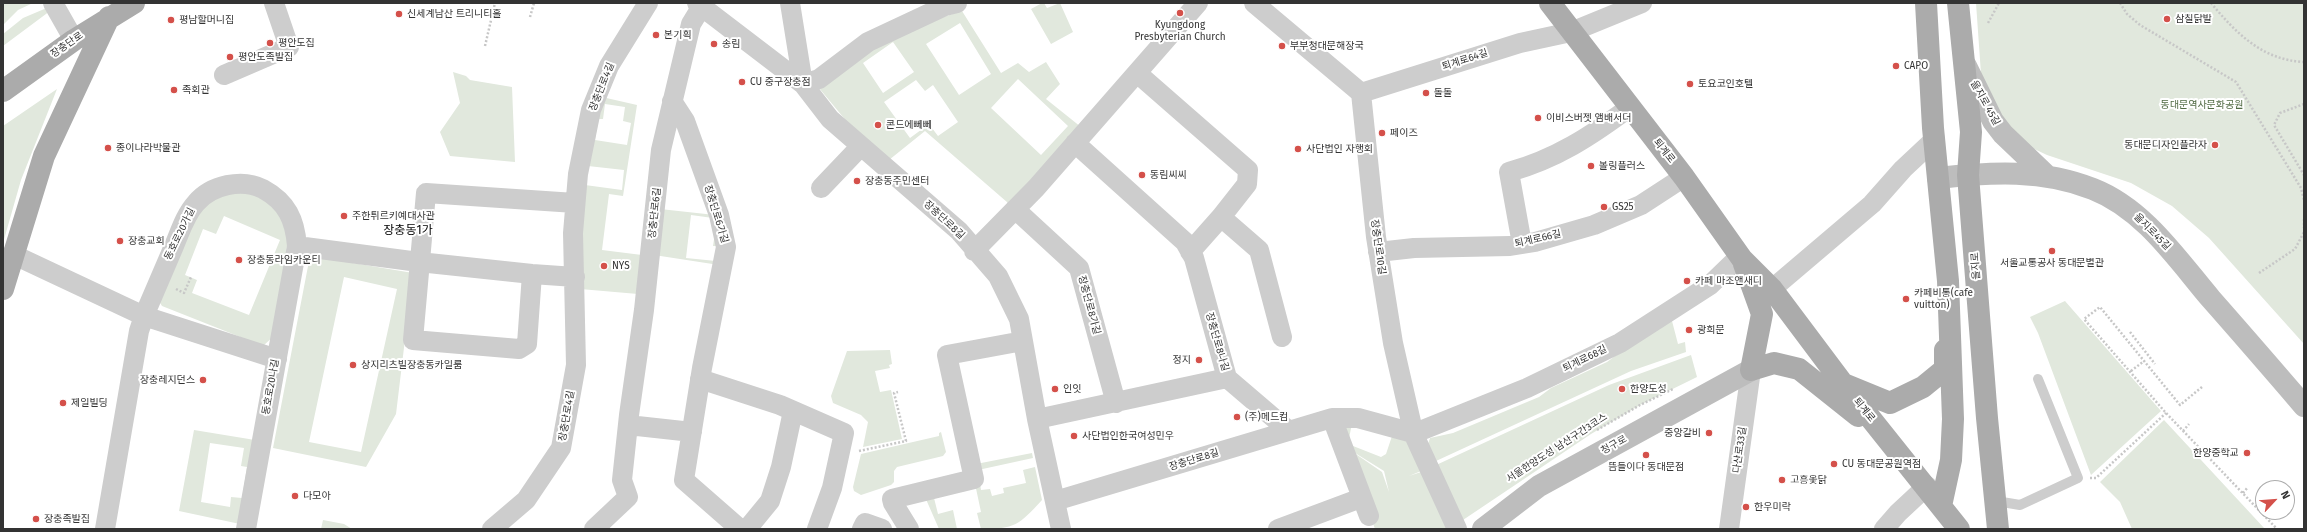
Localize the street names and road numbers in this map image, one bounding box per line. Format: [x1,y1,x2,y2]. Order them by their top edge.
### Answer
street label: 장충단로 [48,30,86,60]
street label: 퇴계로64길 [1441,47,1489,73]
street label: 장충단로4길 [587,61,617,113]
street label: 을지로 45길 [1968,78,2002,128]
street label: 퇴계로 [1651,136,1677,166]
street label: 장충단로6가길 [701,183,731,245]
street label: 장충단로6길 [646,187,664,239]
street label: 장충단로8길 [921,198,967,242]
street label: 동호로20가길 [162,206,198,262]
street label: 을지로45길 [2131,211,2173,253]
street label: 장충단로10길 [1368,218,1388,276]
street label: 퇴계로66길 [1514,228,1562,250]
street label: 을지로 [1969,252,1983,280]
street label: 장충단로8가길 [1075,274,1103,336]
street label: 장충단로8나길 [1203,311,1231,373]
street label: 퇴계로68길 [1561,343,1609,375]
street label: 동호로20나길 [260,358,282,416]
street label: 장충단로4길 [557,390,577,442]
street label: 퇴계로 [1851,395,1877,425]
street label: 서울한양도성 남산구간3코스 [1504,411,1610,485]
street label: 다산로33길 [1731,426,1749,474]
street label: 청구로 [1599,433,1629,457]
street label: 장충단로8길 [1168,447,1220,473]

